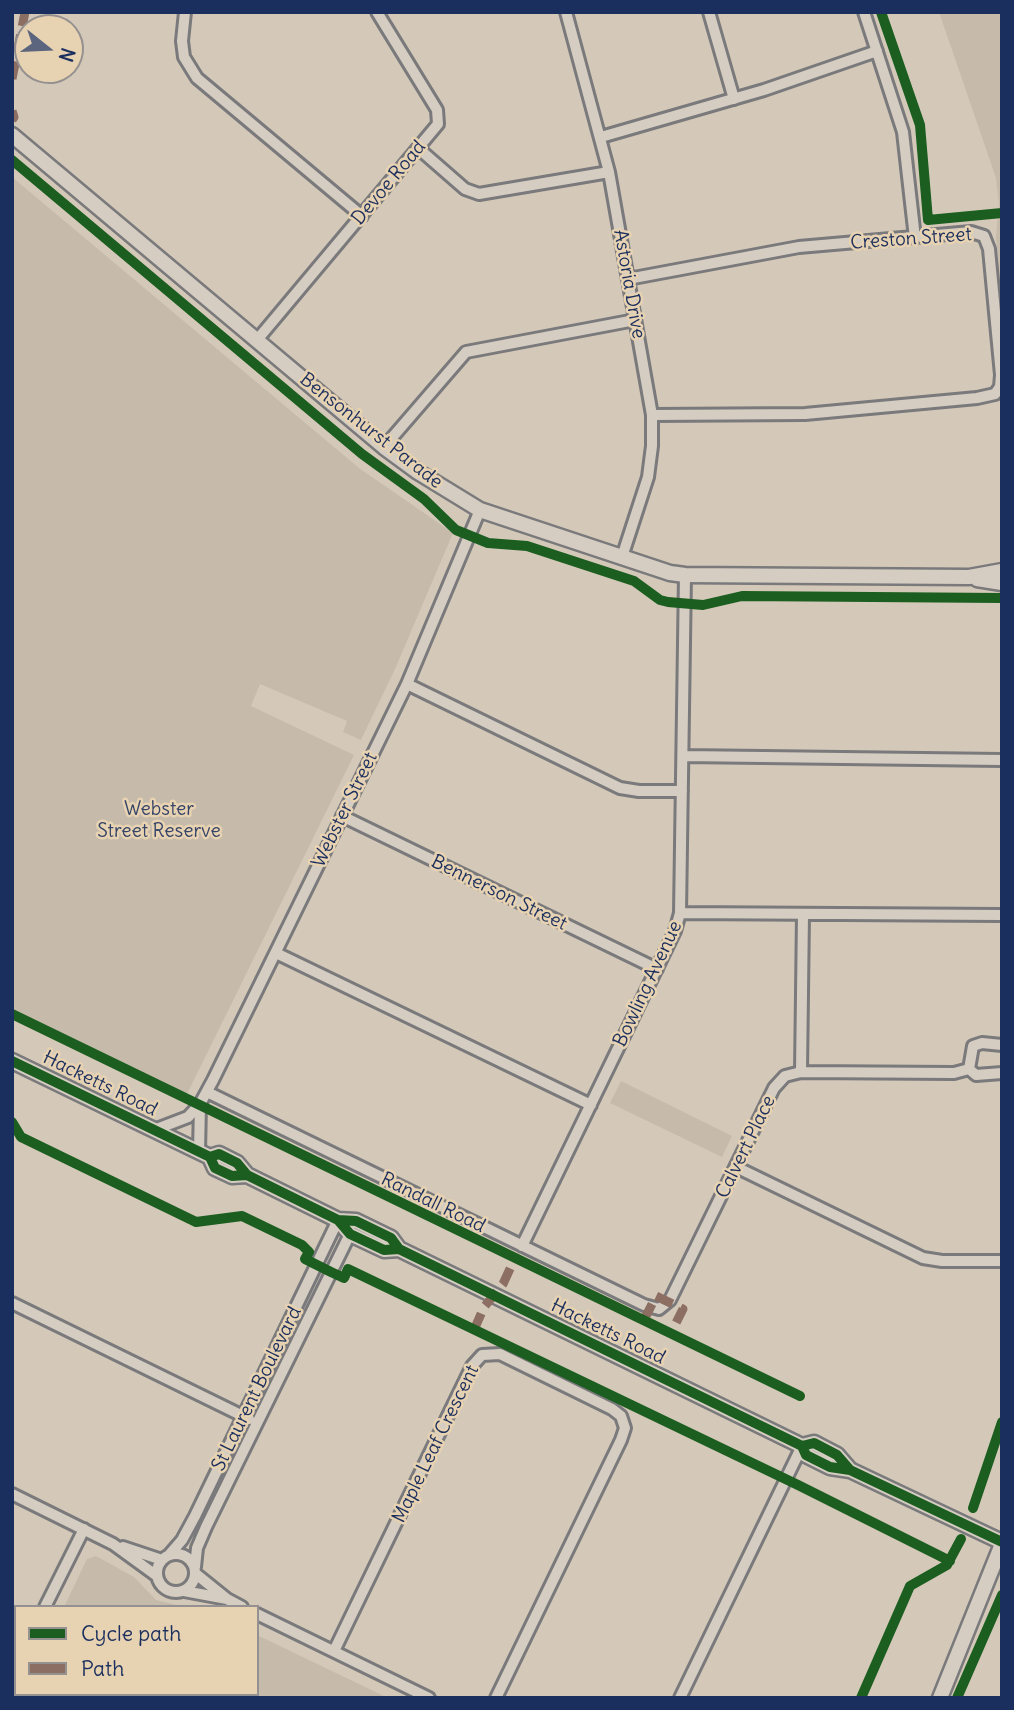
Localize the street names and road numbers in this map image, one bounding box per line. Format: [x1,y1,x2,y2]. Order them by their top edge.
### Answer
street label: Devoe Road [347,136,431,230]
street label: Creston Street [849,223,973,255]
street label: Astoria Drive [608,228,650,340]
street label: Bensonhurst Parade [295,368,447,494]
street label: Webster Street [307,749,383,871]
street label: Bennerson Street [427,850,571,936]
street label: Bowling Avenue [609,917,687,1051]
street label: Hacketts Road [39,1046,161,1122]
street label: Calvert Place [711,1092,781,1202]
street label: Randall Road [377,1168,489,1238]
street label: Hacketts Road [547,1294,669,1370]
street label: St Laurent Boulevard [207,1303,307,1475]
street label: Maple Leaf Crescent [388,1361,484,1527]

